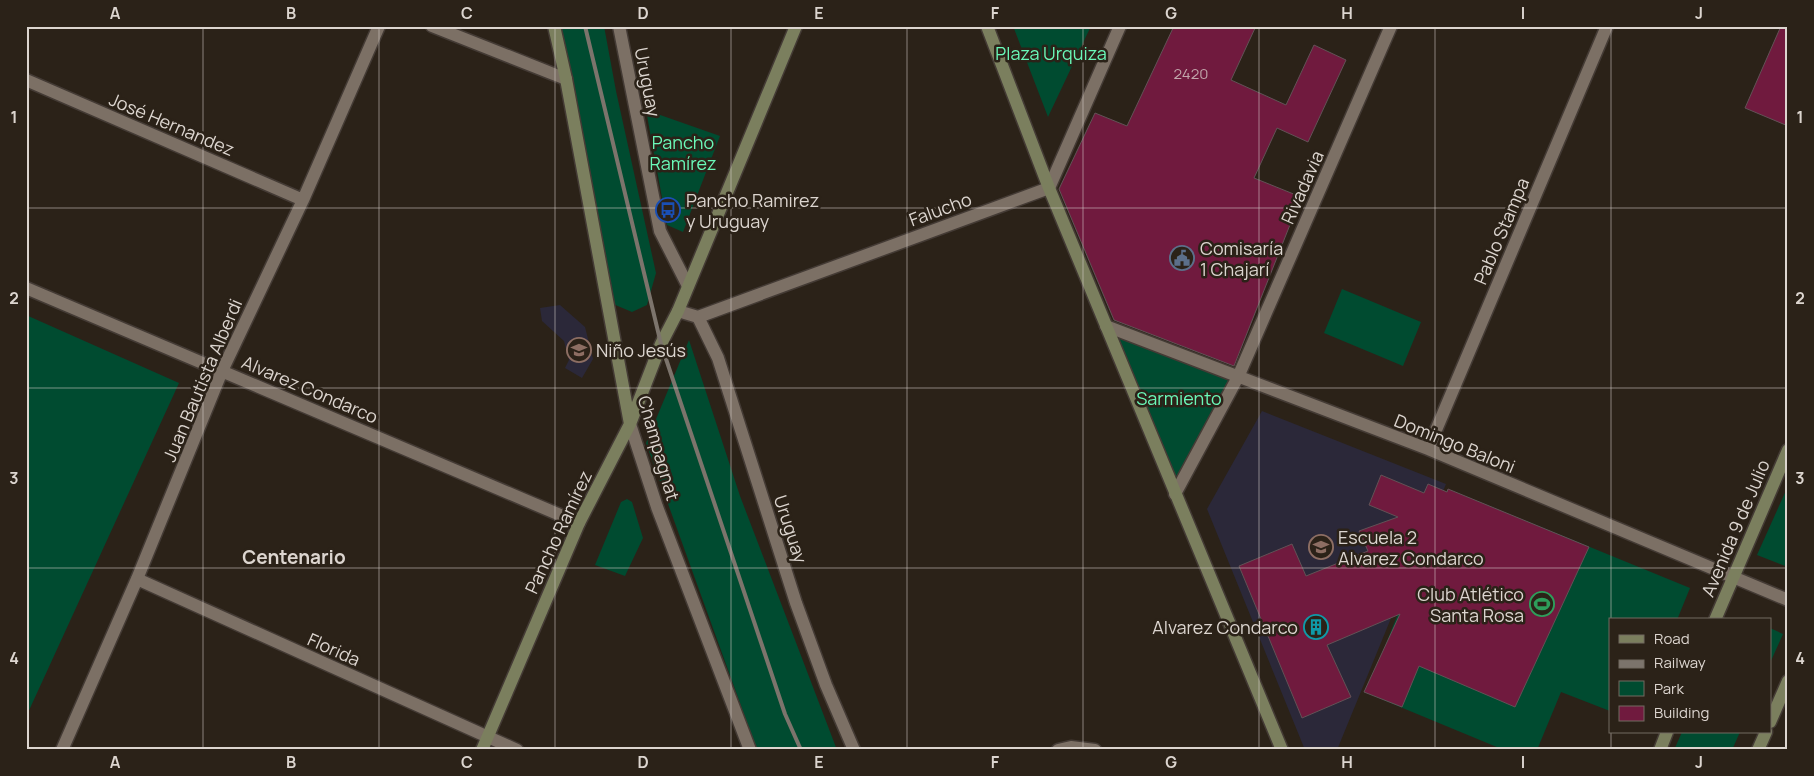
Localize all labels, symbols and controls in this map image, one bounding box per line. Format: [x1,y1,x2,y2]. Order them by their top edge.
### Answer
text: A [110,2,121,24]
text: B [286,2,296,24]
text: C [461,2,473,24]
text: D [637,2,649,24]
text: E [814,2,824,24]
text: F [991,2,1000,24]
text: G [1165,2,1177,24]
text: H [1341,2,1353,24]
text: I [1521,2,1525,24]
text: J [1695,2,1703,24]
park label: Plaza Urquiza [995,41,1107,65]
street label: Uruguay [630,45,667,119]
house number: 2420 [1174,63,1208,84]
street label: José Hernandez [106,87,238,161]
text: 1 [10,106,18,128]
text: 1 [1796,106,1804,128]
park label: Pancho Ramírez [649,130,717,175]
street label: Rivadavia [1275,147,1329,227]
street label: Pablo Stampa [1468,174,1534,288]
street label: Falucho [905,187,975,231]
place label: Pancho Ramirez y Uruguay [686,188,819,233]
bus stop icon: Pancho Ramirez y Uruguay [655,197,681,223]
place label: Comisaría 1 Chajarí [1200,236,1283,281]
public building icon: Comisaría 1 Chajarí [1169,245,1195,271]
text: 2 [9,287,19,309]
text: 2 [1795,287,1805,309]
street label: Juan Bautista Alberdi [157,295,247,465]
school or university icon: Niño Jesús [566,337,592,363]
place label: Niño Jesús [596,338,686,362]
street label: Alvarez Condarco [238,349,382,429]
park label: Sarmiento [1136,386,1222,410]
street label: Champagnat [633,393,685,503]
street label: Domingo Baloni [1391,408,1519,478]
street label: Avenida 9 de Julio [1695,456,1775,600]
text: 3 [9,467,19,489]
street label: Pancho Ramírez [519,467,597,597]
text: 3 [1795,467,1805,489]
street label: Uruguay [769,492,813,567]
place label: Escuela 2 Alvarez Condarco [1338,525,1484,570]
school or university icon: Escuela 2 Alvarez Condarco [1308,534,1334,560]
district label: Centenario [242,544,346,570]
place label: Club Atlético Santa Rosa [1417,582,1524,627]
sports icon: Club Atlético Santa Rosa [1529,591,1555,617]
building icon: Alvarez Condarco [1303,614,1329,640]
place label: Alvarez Condarco [1152,615,1298,639]
legend [1609,618,1772,734]
street label: Florida [304,627,364,671]
text: Road [1654,628,1690,649]
text: 4 [9,647,19,669]
text: 4 [1795,647,1805,669]
text: Railway [1654,652,1706,673]
text: Park [1654,678,1684,699]
text: Building [1654,702,1709,723]
text: A [110,751,121,773]
text: B [286,751,296,773]
text: C [461,751,473,773]
text: D [637,751,649,773]
text: E [814,751,824,773]
text: F [991,751,1000,773]
text: G [1165,751,1177,773]
text: H [1341,751,1353,773]
text: I [1521,751,1525,773]
text: J [1695,751,1703,773]

